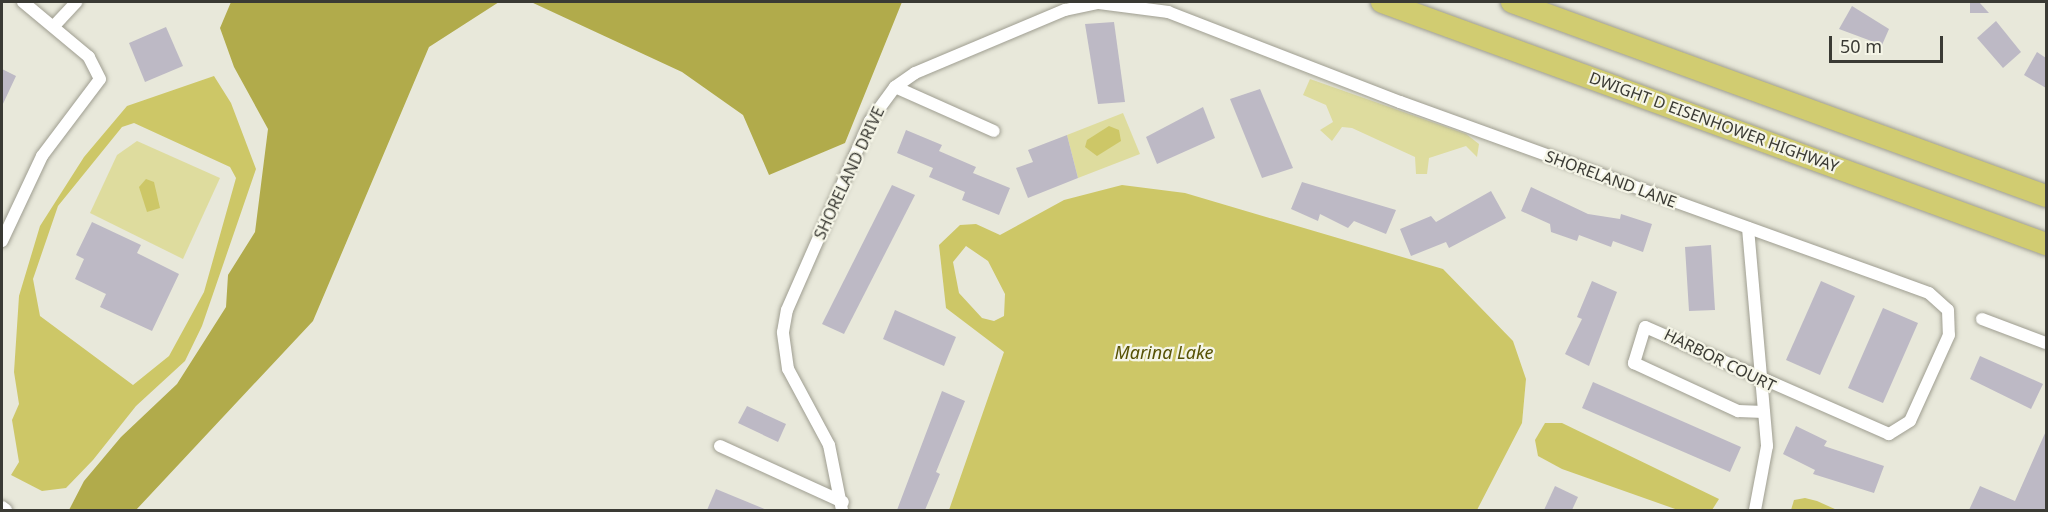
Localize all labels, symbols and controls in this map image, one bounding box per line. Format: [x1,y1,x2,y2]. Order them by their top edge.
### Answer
scale bar [1832,24,1946,62]
text: 50 m [1840,34,1882,58]
street label: DWIGHT D EISENHOWER HIGHWAY [1587,68,1841,176]
street label: SHORELAND DRIVE [810,104,888,242]
street label: SHORELAND LANE [1543,146,1679,212]
street label: HARBOR COURT [1661,325,1779,395]
water label: Marina Lake [1115,341,1213,363]

